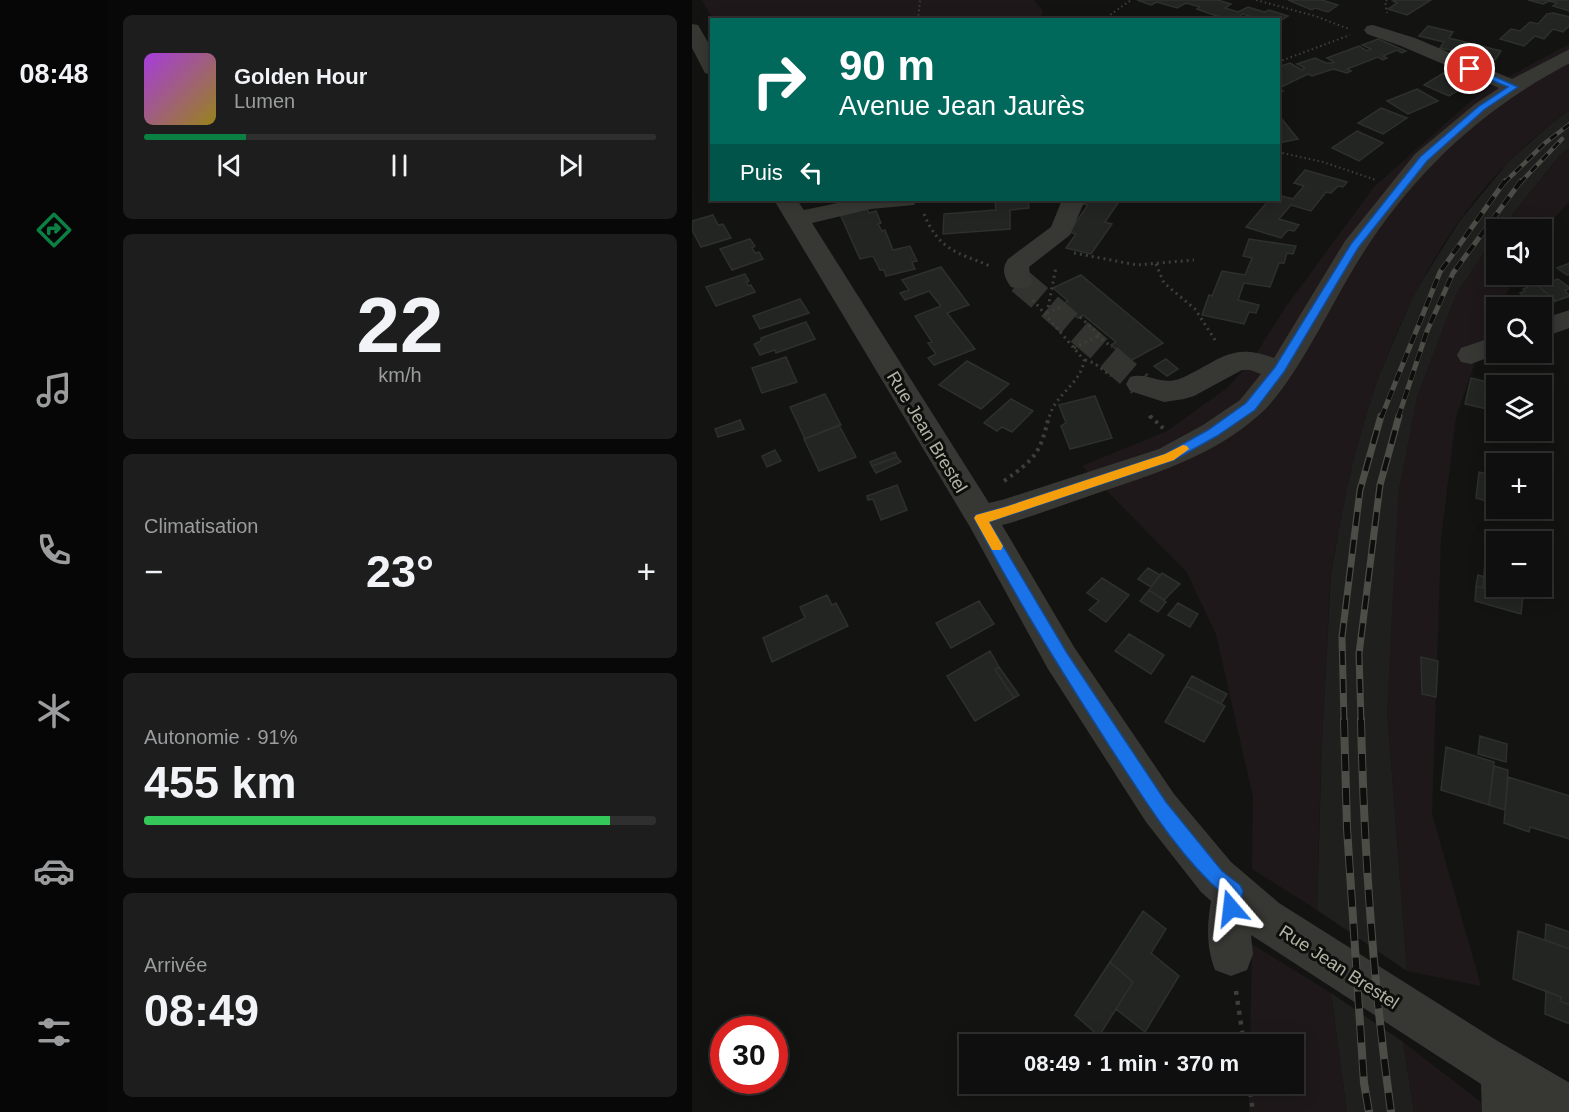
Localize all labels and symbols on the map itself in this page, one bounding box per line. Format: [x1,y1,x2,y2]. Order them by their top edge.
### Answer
pin [1444,43,1495,94]
street label: Rue Jean Brestel [883,368,971,496]
position arrow [1199,876,1263,940]
street label: Rue Jean Brestel [1276,921,1402,1013]
speed limit sign: 30 [710,1016,788,1094]

